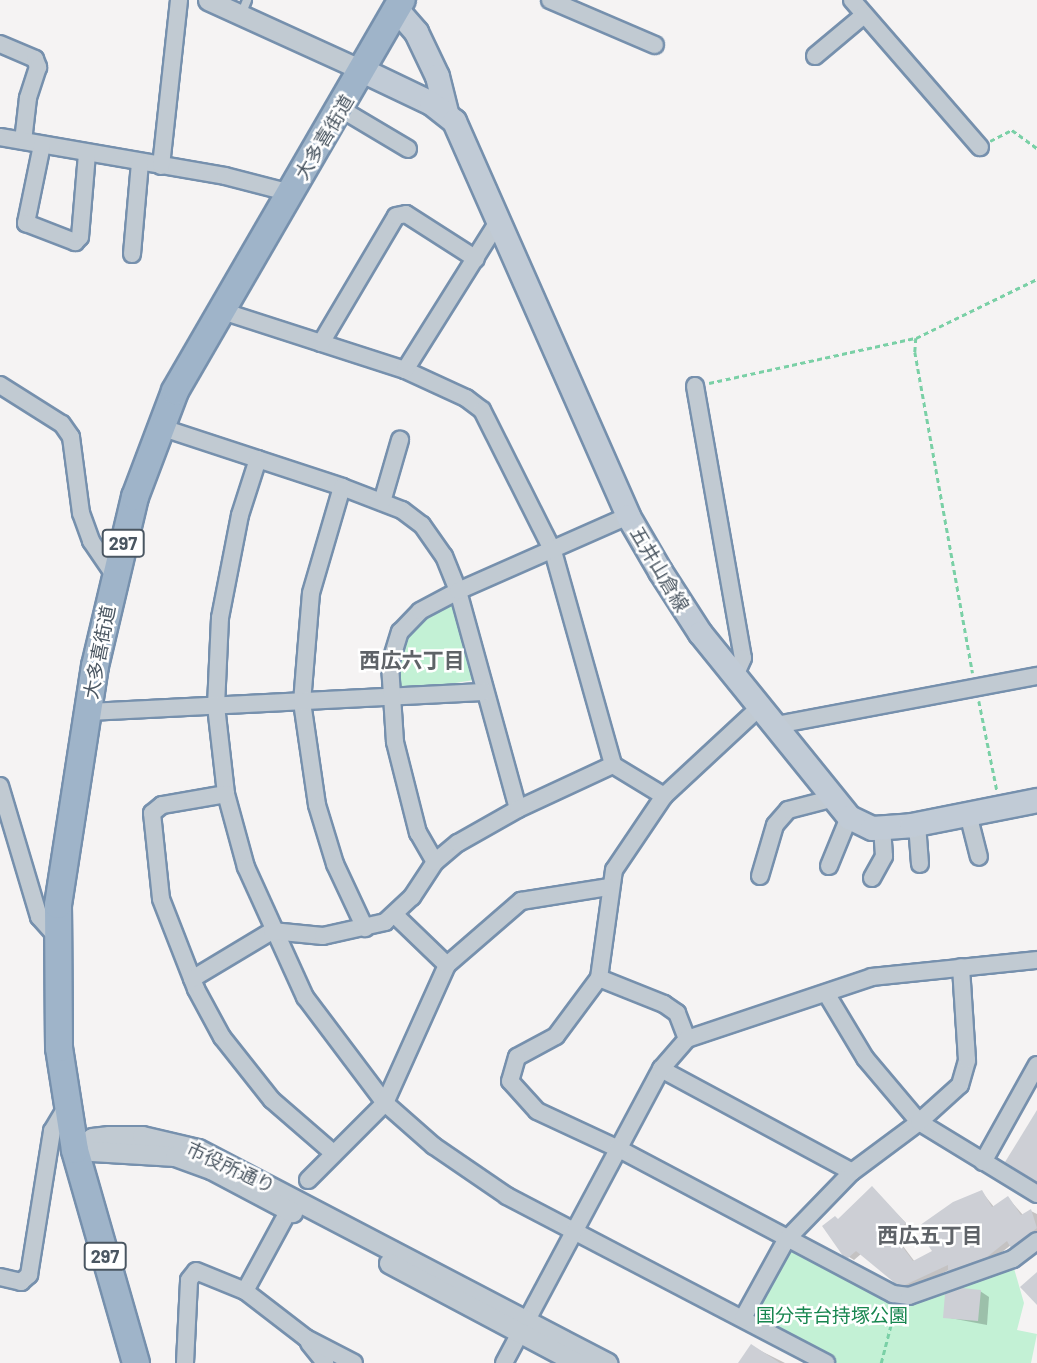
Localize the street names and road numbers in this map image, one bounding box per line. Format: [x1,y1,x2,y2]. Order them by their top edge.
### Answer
street label: 大多喜街道 [290,90,358,184]
street label: 五井山倉線 [626,522,694,616]
road number: 297 [100,528,146,558]
street label: 大多喜街道 [79,603,119,701]
street label: 市役所通り [183,1137,279,1197]
road number: 297 [82,1241,128,1270]

